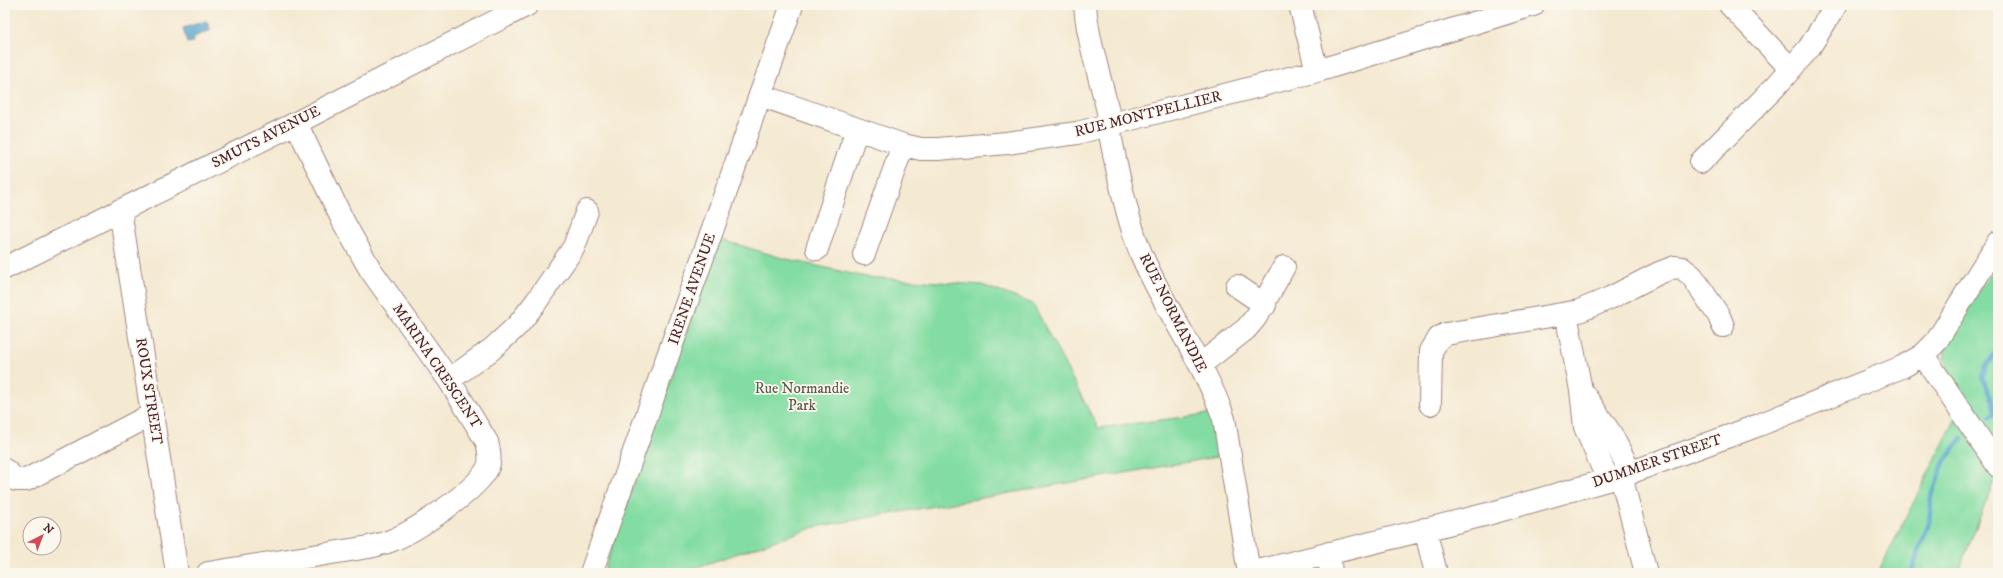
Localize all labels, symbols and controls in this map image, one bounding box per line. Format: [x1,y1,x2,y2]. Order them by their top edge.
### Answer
street label: RUE MONTPELLIER [1073,87,1223,141]
street label: SMUTS AVENUE [208,101,324,173]
street label: IRENE AVENUE [664,230,720,347]
street label: RUE NORMANDIE [1135,250,1211,376]
street label: MARINA CRESCENT [388,300,486,433]
street label: ROUX STREET [131,336,167,446]
park label: Rue Normandie Park [755,379,849,415]
street label: DUMMER STREET [1590,430,1725,492]
north arrow [22,516,62,556]
text: N [40,521,56,538]

